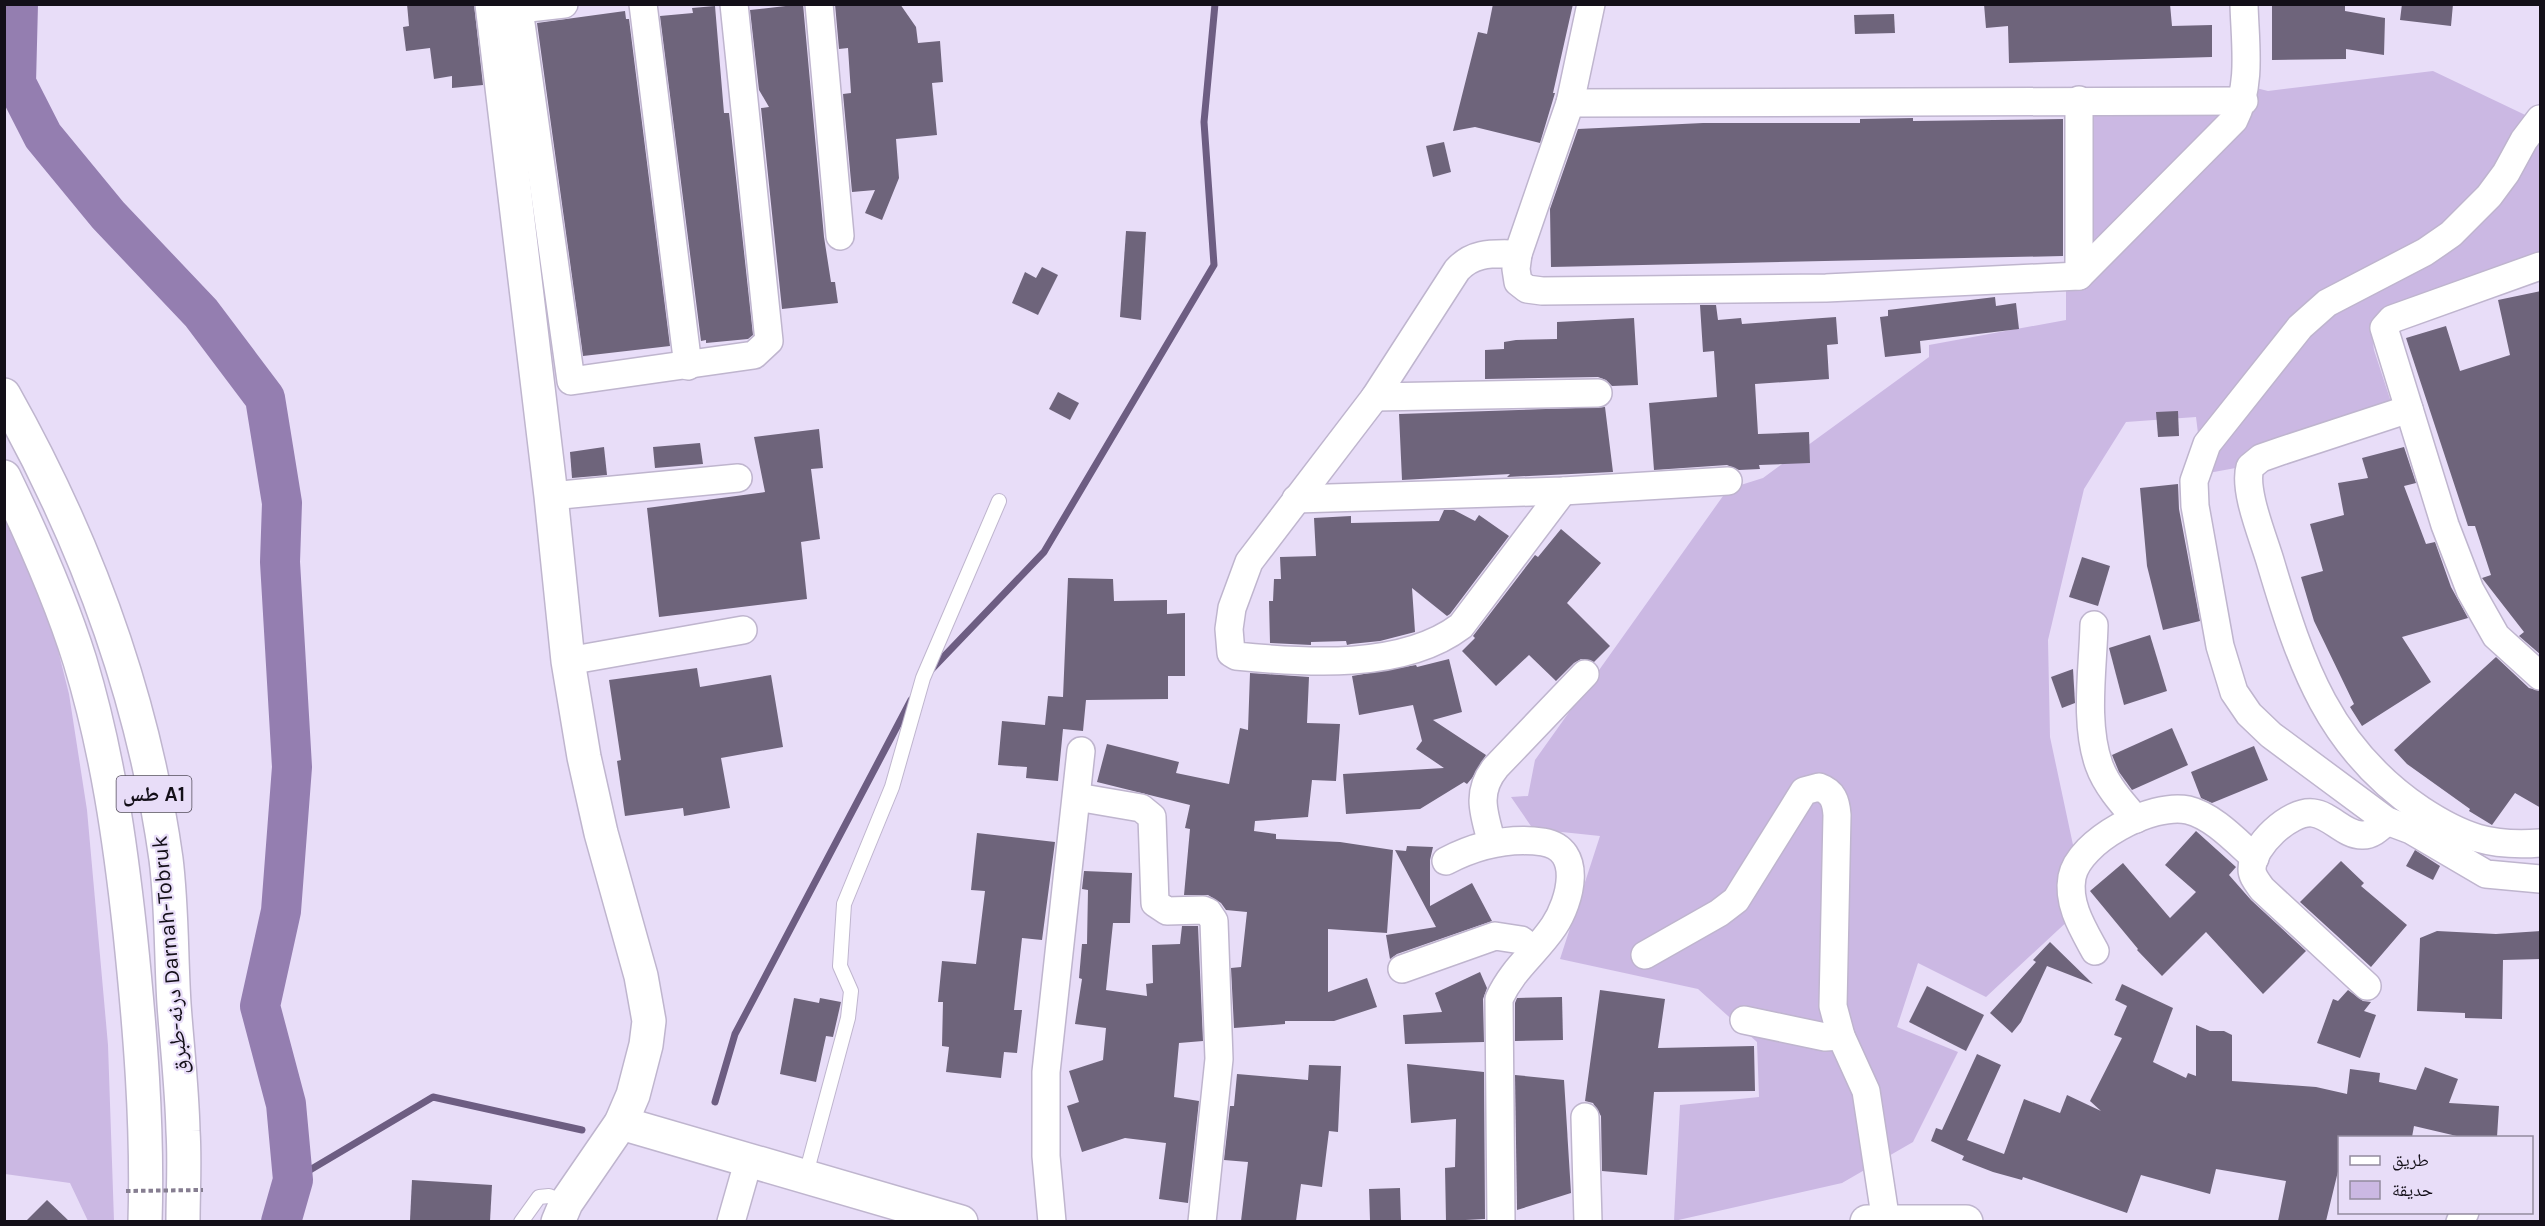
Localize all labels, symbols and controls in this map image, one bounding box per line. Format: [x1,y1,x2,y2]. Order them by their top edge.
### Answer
road number: طس A1 [116,776,192,812]
street label: درنه-طبرق Darnah-Tobruk [147,835,193,1075]
legend [2338,1136,2533,1214]
text: طريق [2392,1149,2429,1171]
text: حديقة [2392,1179,2433,1201]

